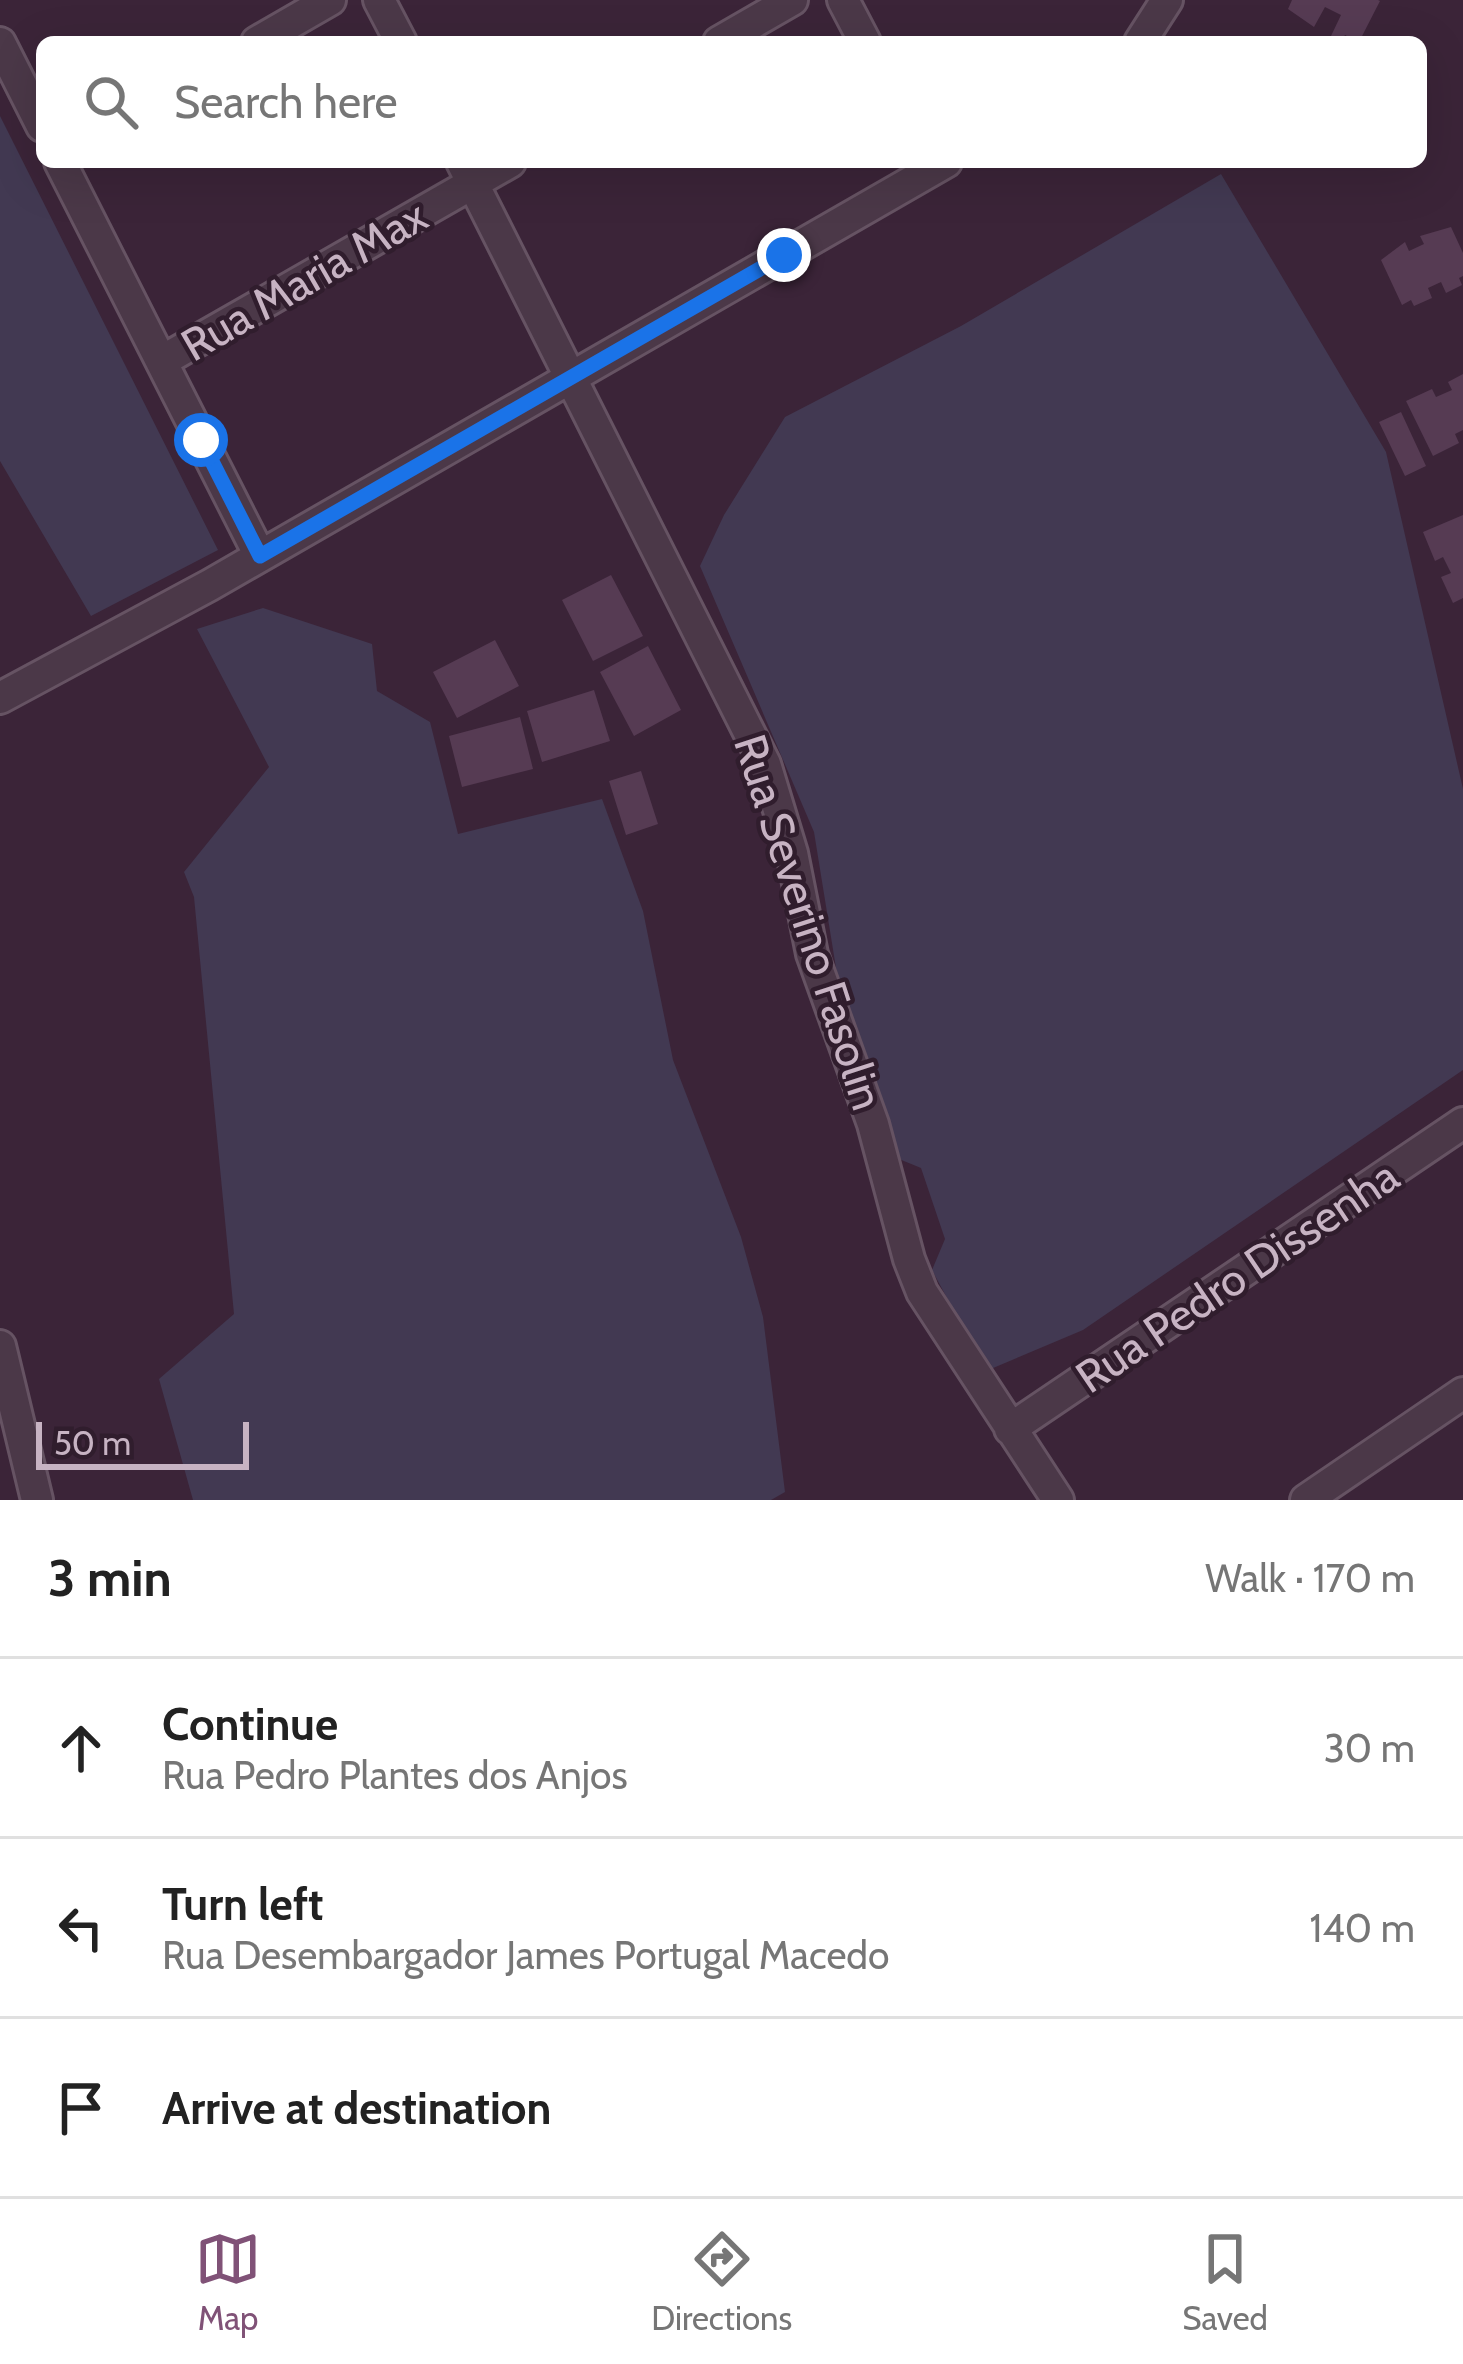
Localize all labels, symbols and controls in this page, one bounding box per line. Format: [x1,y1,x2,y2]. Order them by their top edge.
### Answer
search box [36,36,1427,168]
icon: search [78,69,144,135]
text: Search here [174,75,398,129]
street label: Rua Maria Max [172,188,436,372]
route end [757,228,811,282]
route start [174,413,228,467]
street label: Rua Severino Fasolin [723,728,895,1116]
street label: Rua Pedro Dissenha [1066,1148,1409,1404]
scale bar [36,1416,249,1469]
text: 50 m [54,1423,131,1463]
text: 3 min [48,1547,172,1609]
text: Walk · 170 m [1205,1554,1415,1602]
text: Continue [162,1697,338,1751]
icon: ahead [48,1715,114,1781]
text: 30 m [1324,1724,1415,1772]
text: Rua Pedro Plantes dos Anjos [162,1751,628,1799]
text: Turn left [162,1877,324,1931]
icon: left [48,1895,114,1961]
text: 140 m [1310,1904,1415,1952]
text: Rua Desembargador James Portugal Macedo [162,1931,889,1979]
icon: arrive [48,2075,114,2141]
text: Arrive at destination [162,2081,551,2135]
tab: Map [195,2226,261,2338]
tab: Directions [651,2226,792,2338]
tab: Saved [1182,2226,1268,2338]

